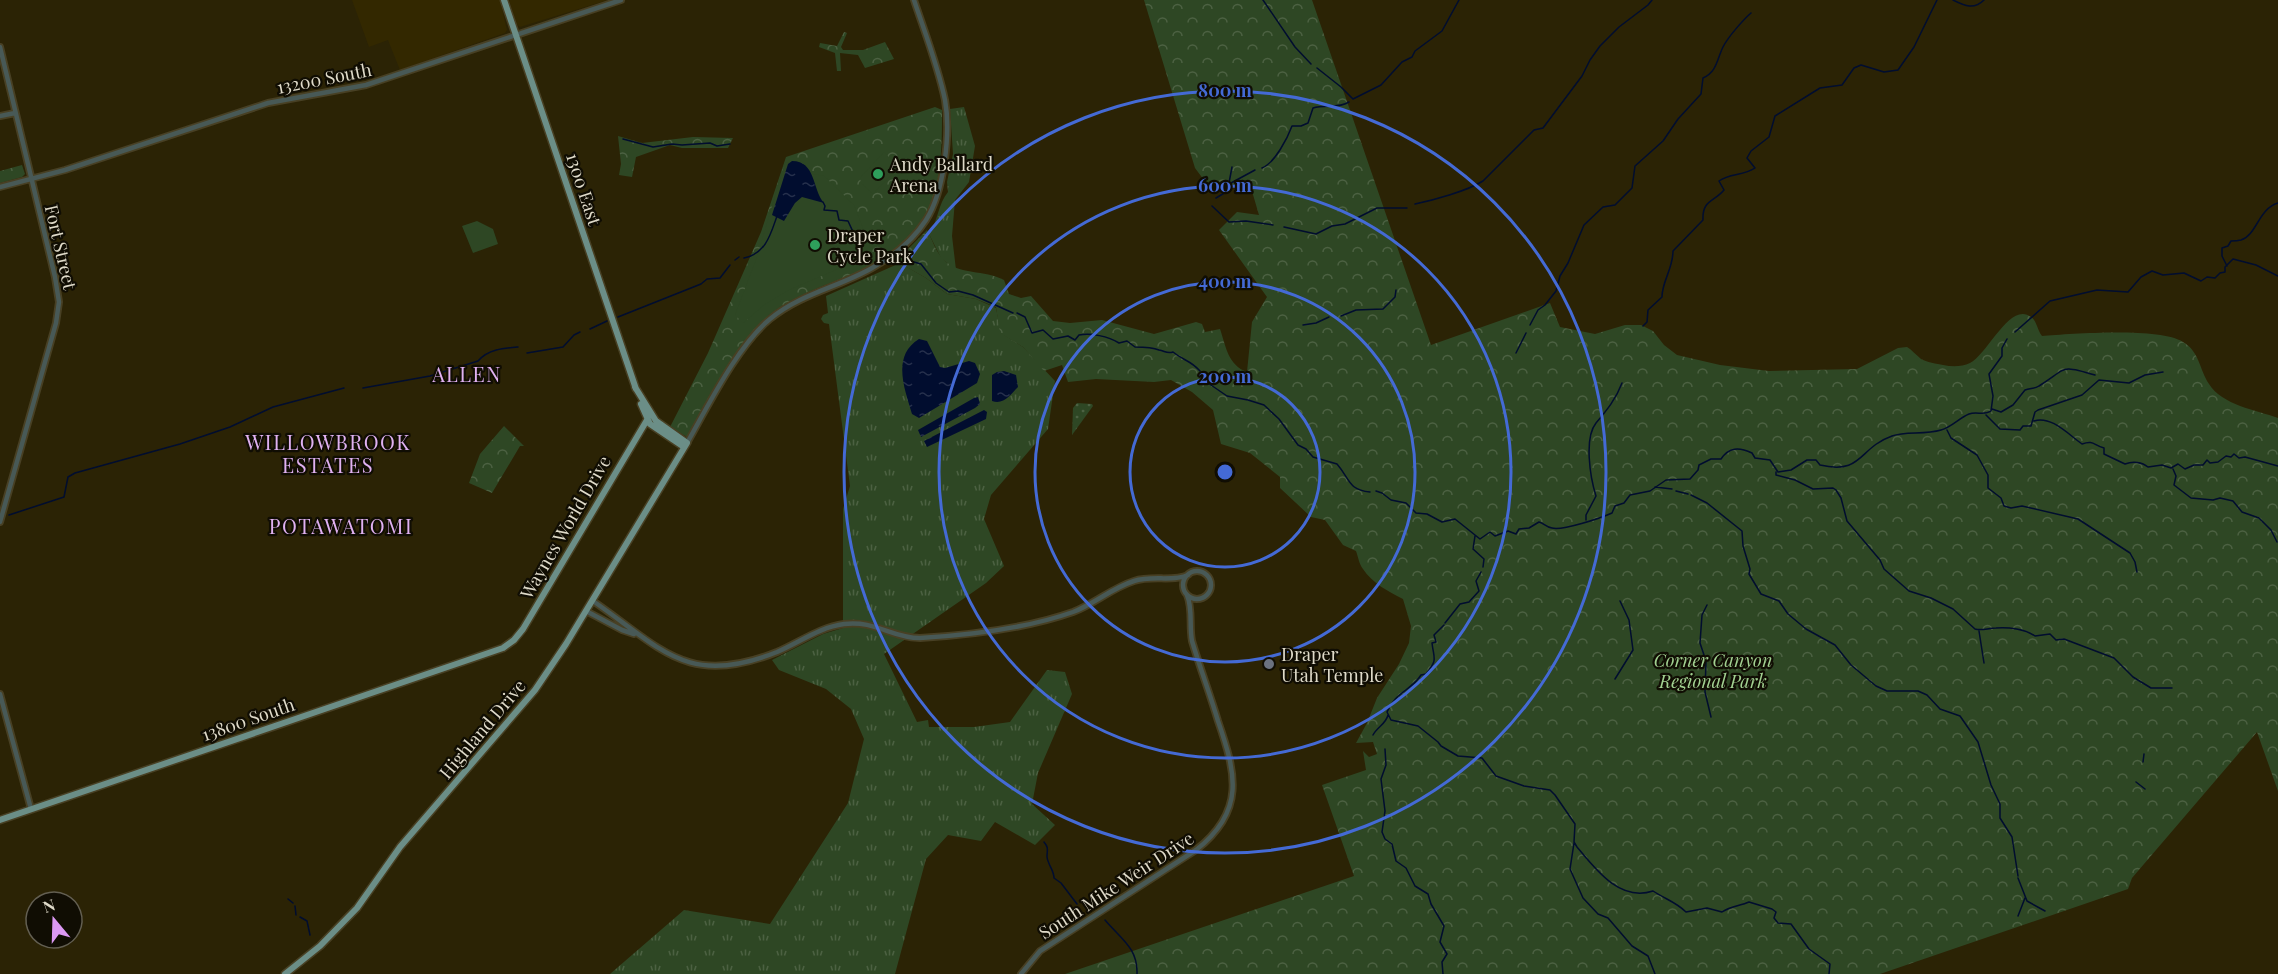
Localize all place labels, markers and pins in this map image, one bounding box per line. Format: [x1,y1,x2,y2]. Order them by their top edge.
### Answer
place label: Andy Ballard Arena [889,152,994,197]
marker: Andy Ballard Arena [871,167,885,181]
place label: Draper Cycle Park [827,223,913,268]
marker: Draper Cycle Park [808,238,822,252]
centre of rings [1215,462,1235,482]
place label: Draper Utah Temple [1281,642,1383,687]
marker: Draper Utah Temple [1262,657,1276,671]

